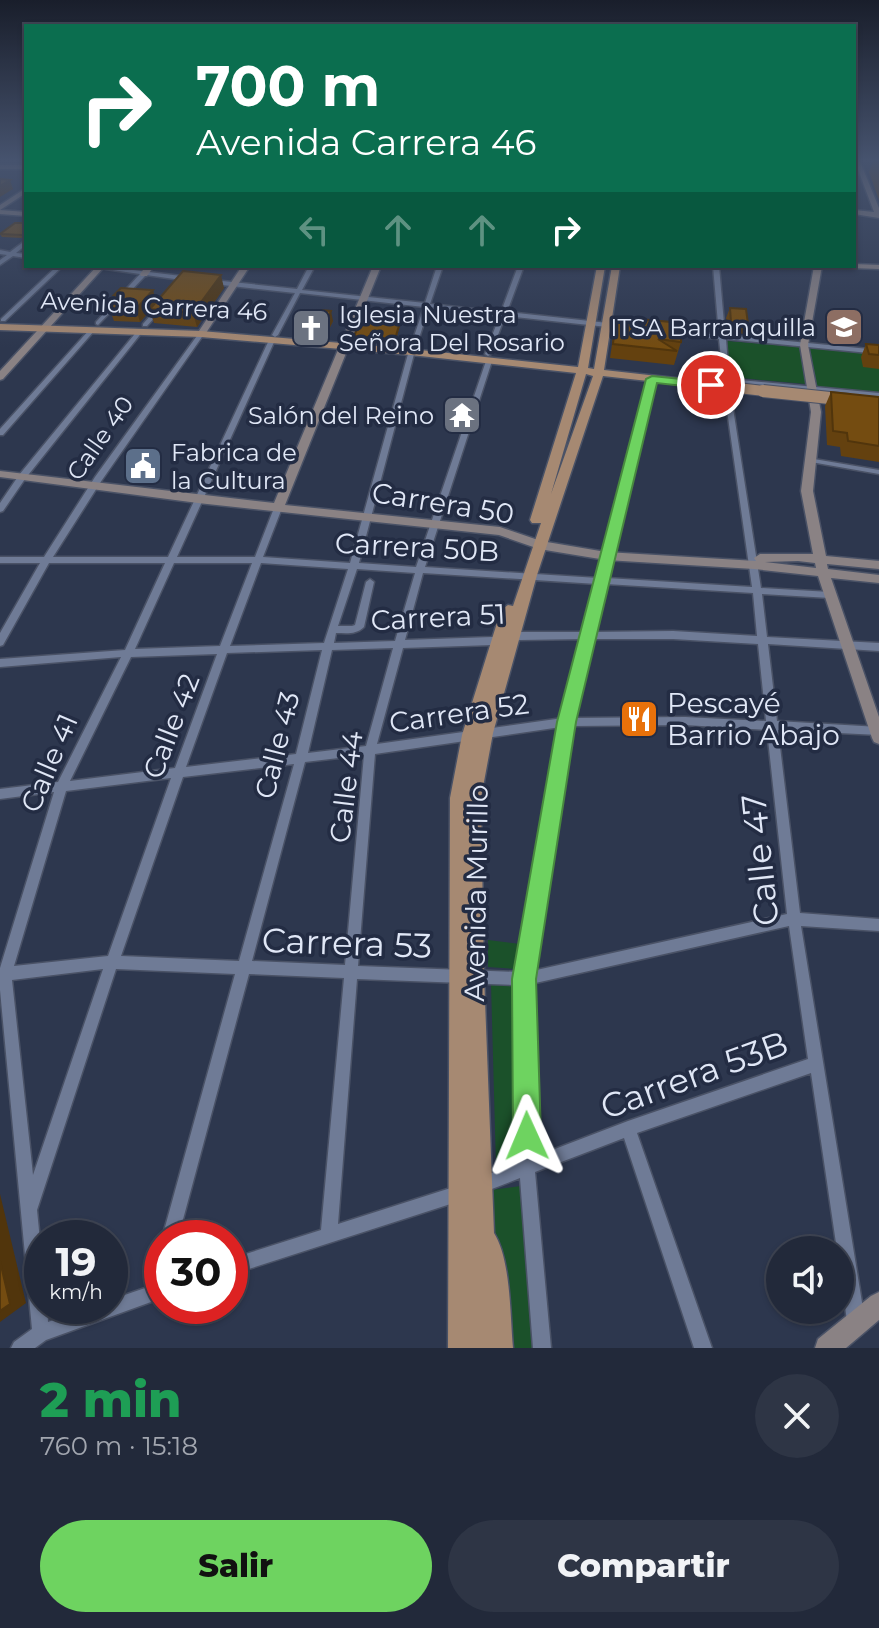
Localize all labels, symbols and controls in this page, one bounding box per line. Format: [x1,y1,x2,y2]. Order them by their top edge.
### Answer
text: 700 m [196,52,380,120]
icon: right [64,56,168,160]
text: Avenida Carrera 46 [196,120,536,164]
icon: left [292,208,336,252]
icon: ahead [376,208,420,252]
icon: ahead [460,208,504,252]
icon: right [544,208,588,252]
street label: Avenida Carrera 46 [40,286,268,326]
place label: Iglesia Nuestra Señora Del Rosario [339,300,565,357]
school or university icon: ITSA Barranquilla [823,306,865,348]
church icon: Iglesia Nuestra Señora Del Rosario [290,307,332,349]
place label: ITSA Barranquilla [610,313,816,342]
pin [677,351,745,419]
icon: arrive [689,363,733,407]
street label: Calle 40 [60,390,140,486]
temple icon: Salón del Reino [441,394,483,436]
place label: Salón del Reino [248,401,434,430]
place label: Fabrica de la Cultura [171,438,297,495]
public building icon: Fabrica de la Cultura [122,445,164,487]
street label: Carrera 50 [370,475,516,531]
street label: Carrera 50B [334,526,500,568]
street label: Carrera 51 [370,596,506,638]
street label: Calle 42 [135,669,207,783]
street label: Carrera 52 [387,686,531,740]
place label: Pescayé Barrio Abajo [667,686,840,752]
street label: Calle 43 [247,688,307,802]
restaurant icon: Pescayé Barrio Abajo [618,698,660,740]
street label: Calle 41 [13,709,85,817]
street label: Calle 44 [322,729,370,845]
street label: Avenida Murillo [457,784,495,1002]
street label: Calle 47 [732,792,788,928]
street label: Carrera 53 [261,919,433,967]
street label: Carrera 53B [595,1022,793,1128]
position arrow [485,1094,569,1178]
speed limit sign: 30 [144,1220,248,1324]
map controls [766,1236,854,1324]
button: sound [766,1236,854,1324]
text: 19 [55,1237,97,1286]
text: km/h [49,1280,103,1304]
text: 2 min [40,1371,181,1429]
button: close [755,1374,839,1458]
text: 760 m · 15:18 [40,1430,198,1462]
button: Salir [40,1520,432,1612]
button: Compartir [448,1520,839,1612]

